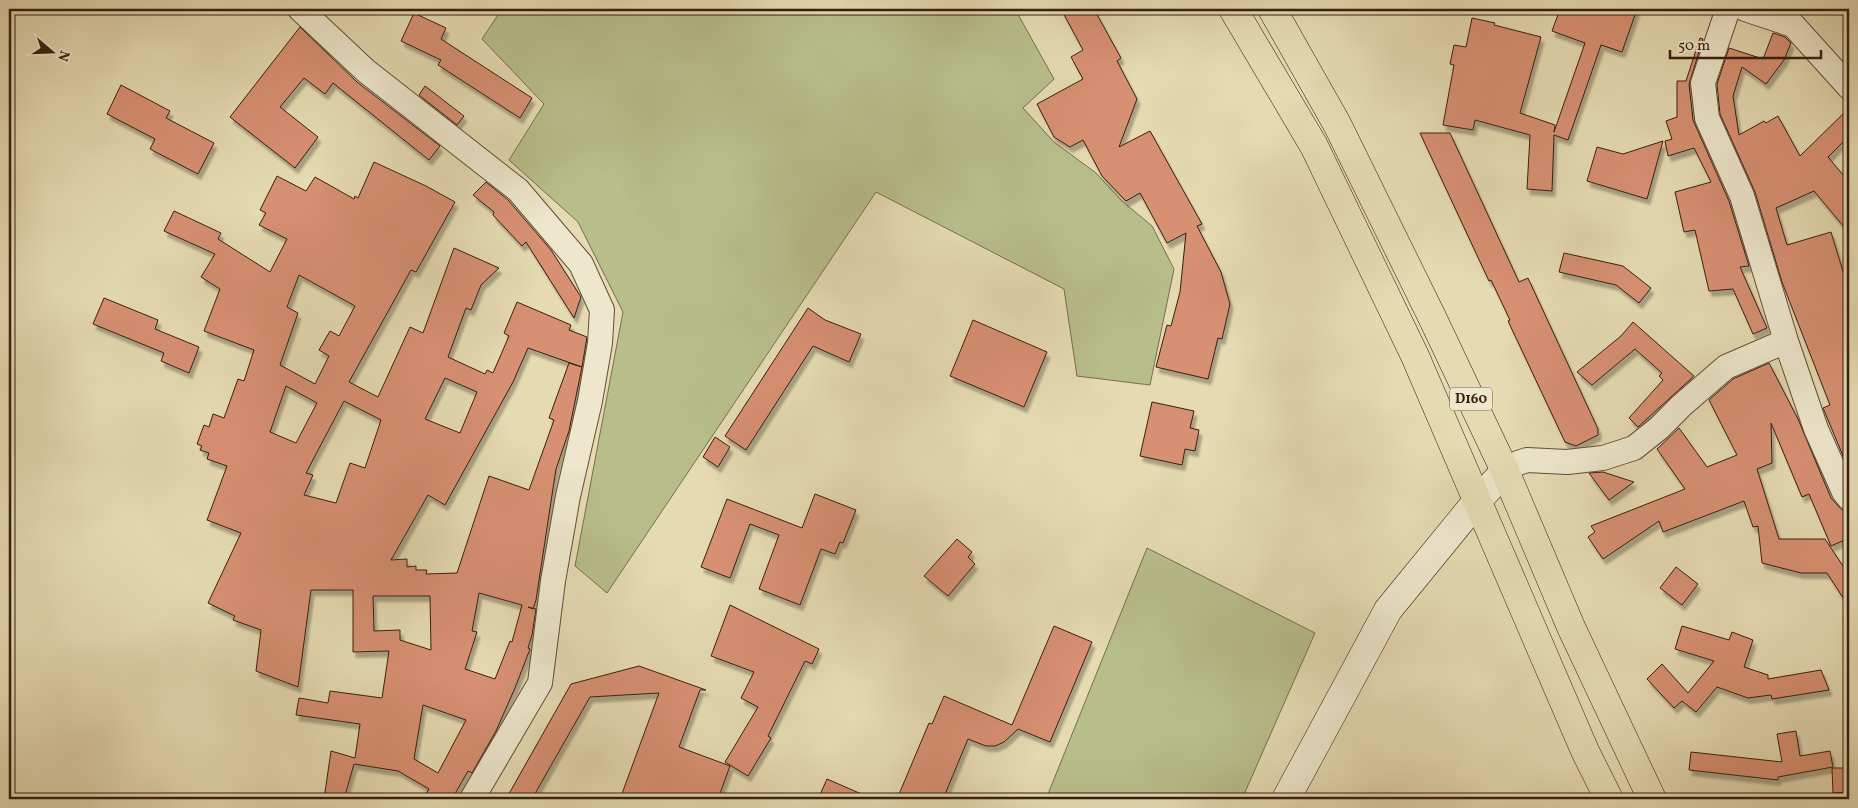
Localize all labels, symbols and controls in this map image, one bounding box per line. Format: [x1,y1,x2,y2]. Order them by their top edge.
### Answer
north arrow [28,28,78,78]
scale bar [1670,28,1822,60]
text: 50 m [1678,36,1710,57]
text: N [52,48,74,64]
road number: D160 [1450,388,1492,410]

